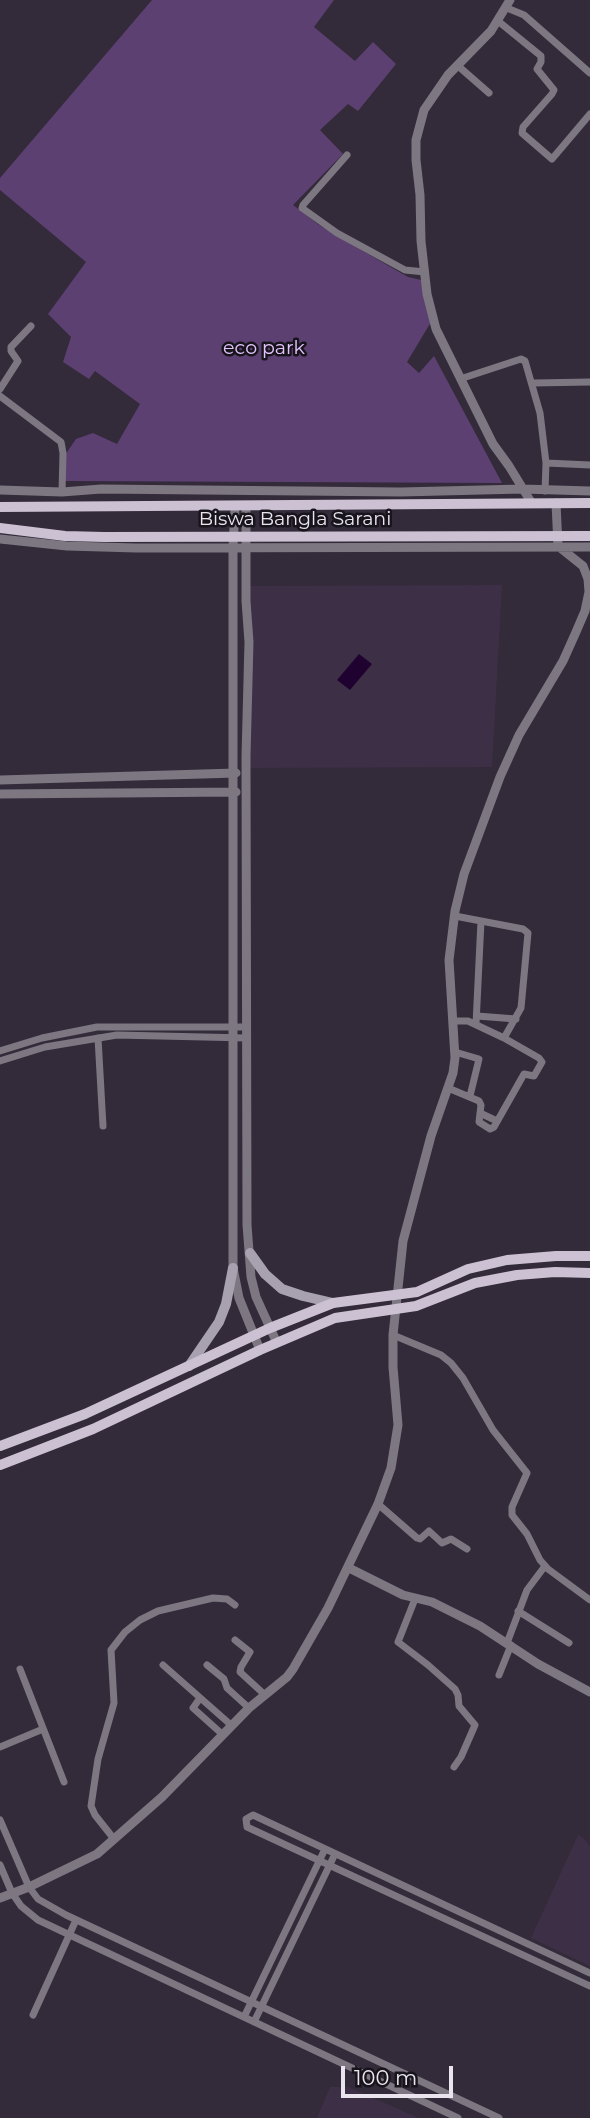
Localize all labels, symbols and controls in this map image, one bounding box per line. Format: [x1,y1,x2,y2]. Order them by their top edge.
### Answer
park label: eco park [223,337,305,359]
street label: Biswa Bangla Sarani [199,508,391,530]
scale bar [345,2052,457,2096]
text: 100 m [354,2065,417,2090]

